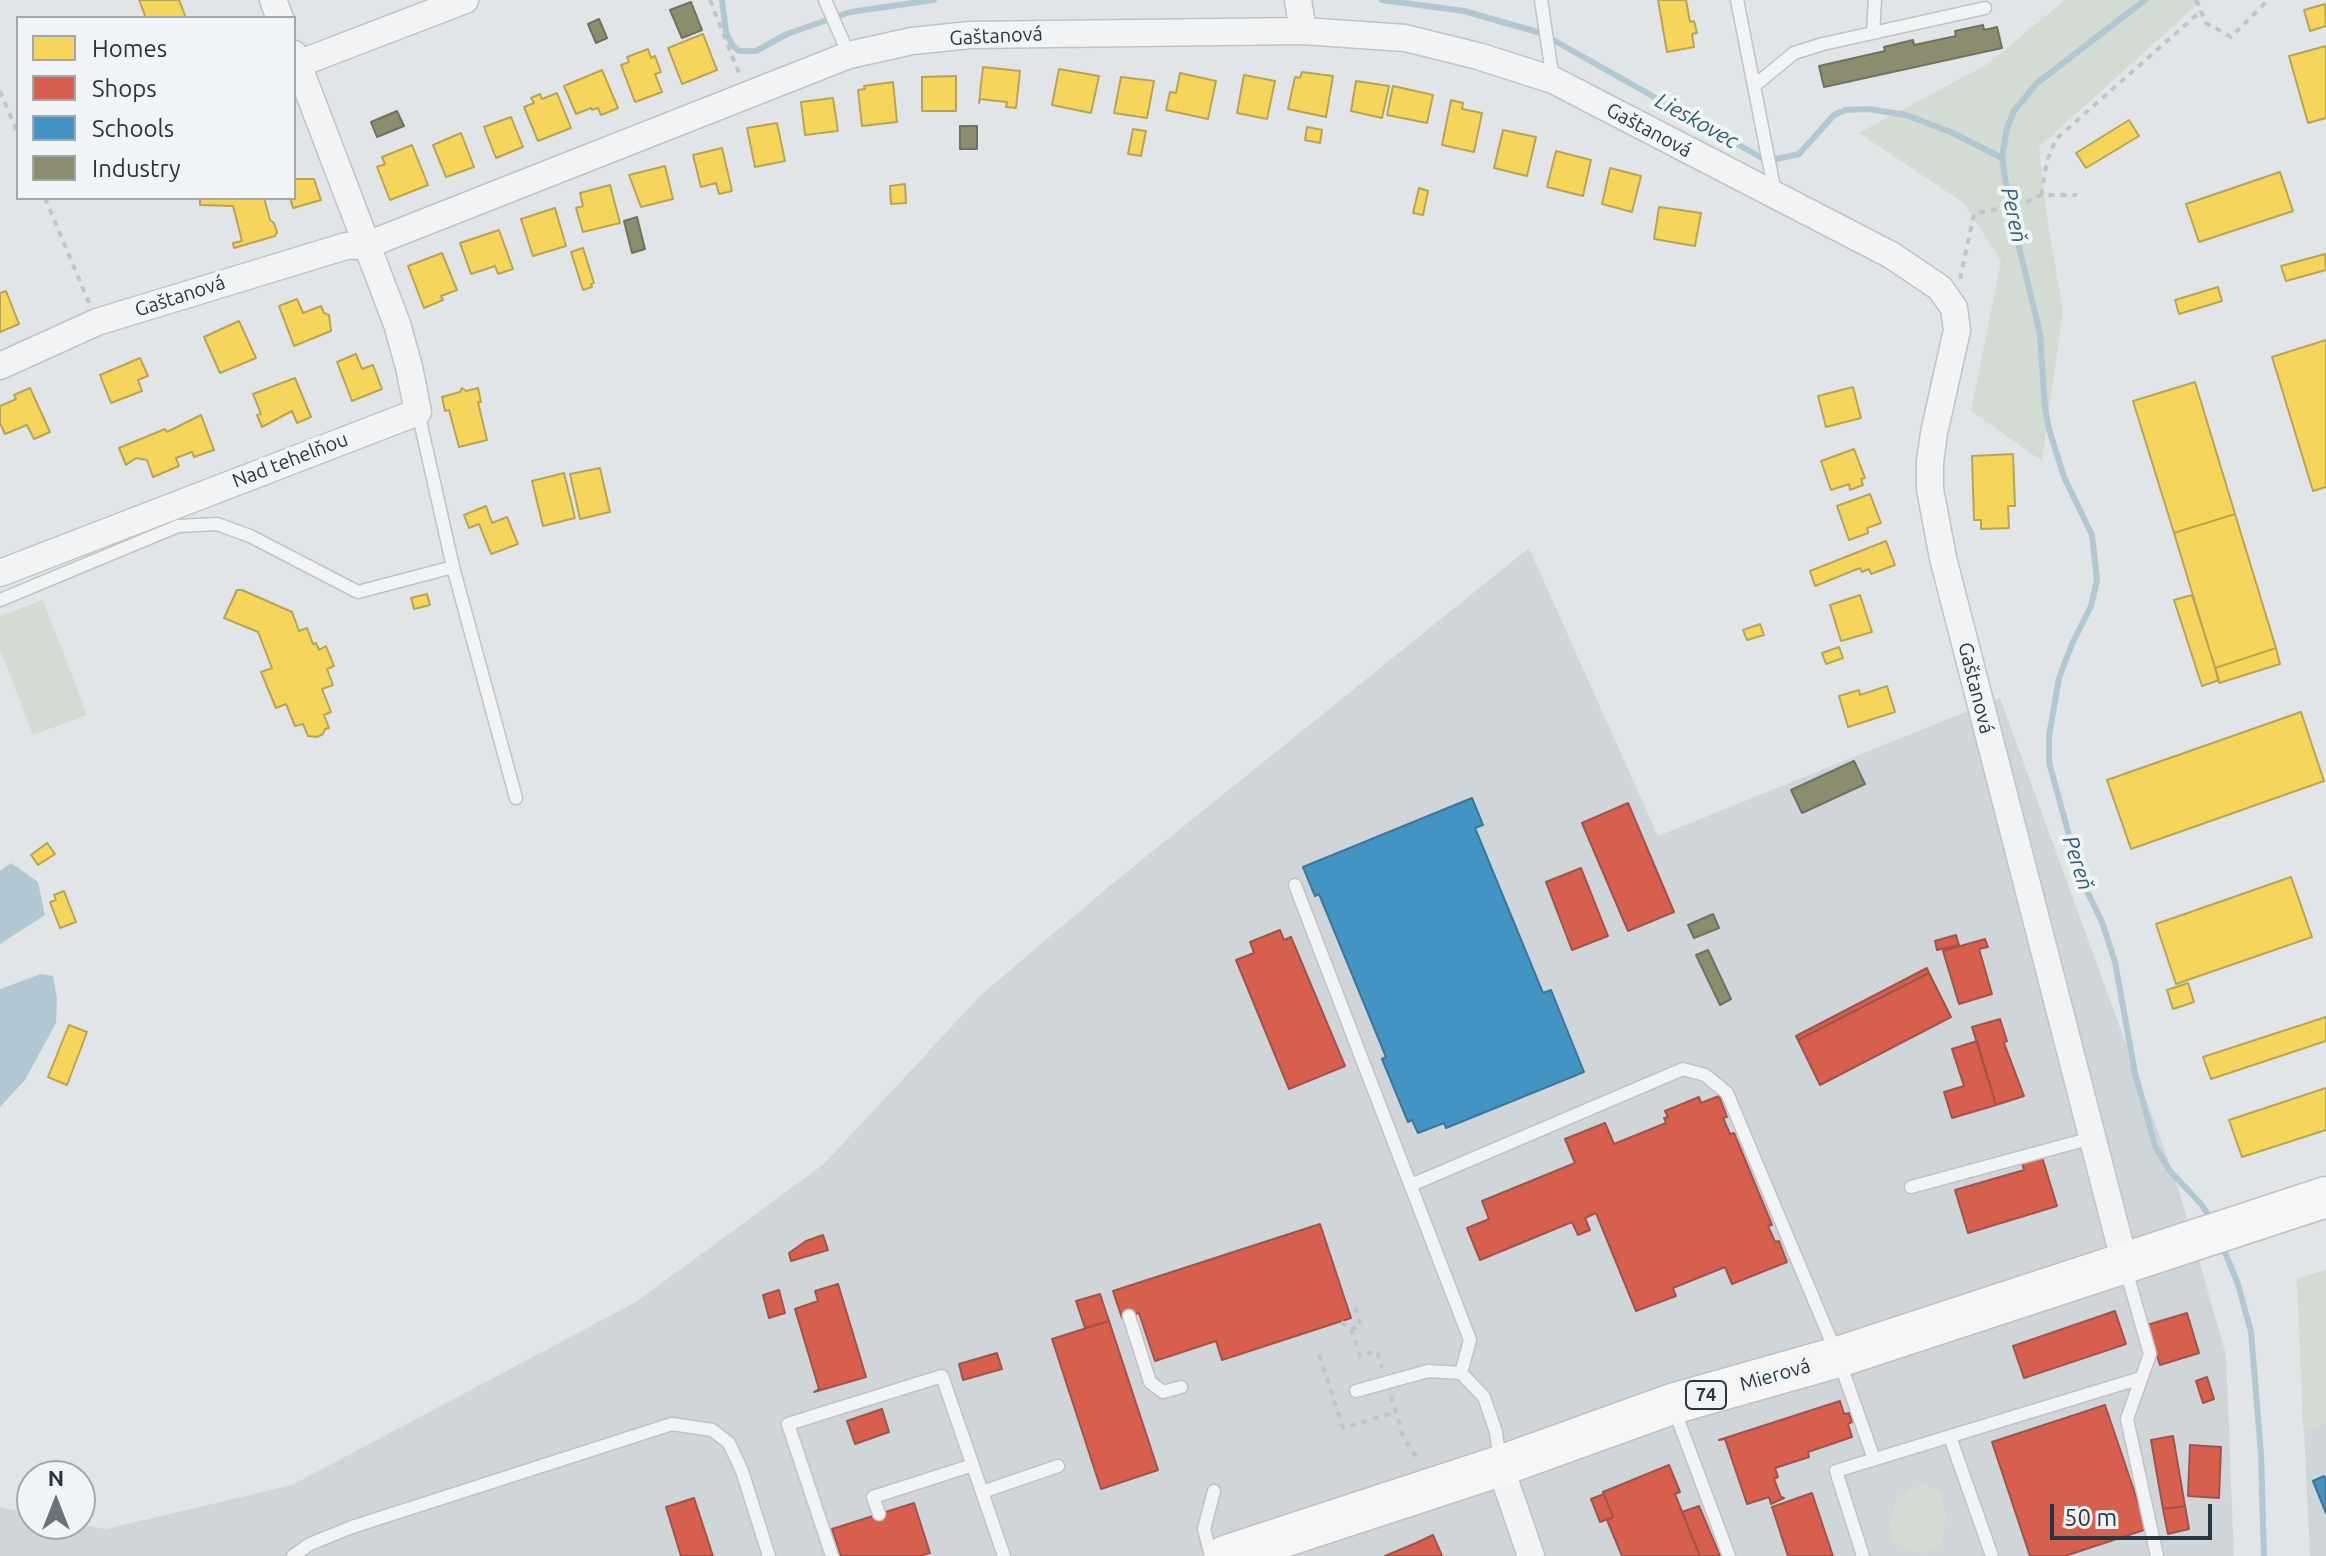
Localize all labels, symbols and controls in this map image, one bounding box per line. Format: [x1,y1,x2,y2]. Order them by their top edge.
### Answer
legend [16,16,296,200]
street label: Gaštanová [949,22,1043,50]
text: Homes [92,35,167,62]
text: Shops [92,75,157,102]
water label: Lieskovec [1651,87,1743,155]
street label: Gaštanová [1602,97,1696,163]
text: Schools [92,115,174,142]
text: Industry [92,155,181,182]
water label: Pereň [1995,185,2033,245]
street label: Gaštanová [132,270,228,322]
street label: Nad tehelňou [229,427,351,493]
street label: Gaštanová [1953,640,1999,736]
water label: Pereň [2057,832,2099,894]
street label: Mierová [1737,1353,1813,1397]
road number: 74 [1686,1381,1726,1409]
north arrow [16,1460,96,1540]
text: N [48,1465,64,1490]
scale bar [2054,1488,2216,1538]
text: 50 m [2064,1504,2117,1531]

